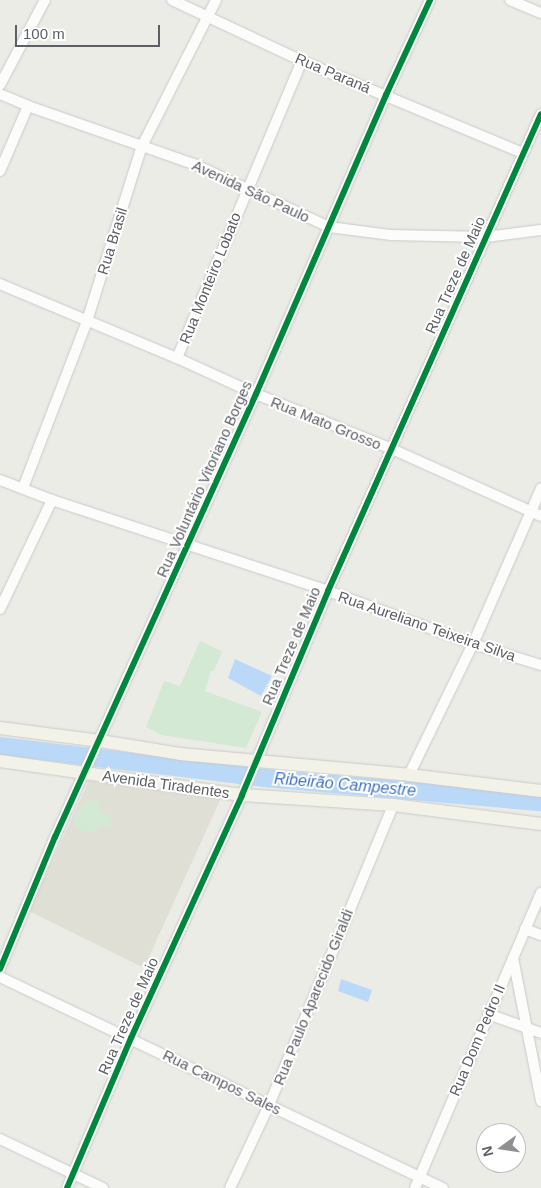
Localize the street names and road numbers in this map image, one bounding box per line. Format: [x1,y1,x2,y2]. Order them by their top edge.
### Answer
street label: Rua Paraná [293,49,373,97]
street label: Avenida São Paulo [189,156,313,226]
street label: Rua Brasil [93,205,131,277]
street label: Rua Monteiro Lobato [175,210,245,346]
street label: Rua Treze de Maio [421,213,489,337]
street label: Rua Voluntário Vitoriano Borges [152,378,256,580]
street label: Rua Mato Grosso [268,393,384,453]
street label: Rua Treze de Maio [258,584,324,708]
street label: Rua Aureliano Teixeira Silva [335,587,519,665]
street label: Avenida Tiradentes [101,766,231,802]
street label: Rua Paulo Aparecido Giraldi [269,906,357,1088]
street label: Rua Treze de Maio [94,954,162,1078]
street label: Rua Dom Pedro II [445,981,509,1099]
street label: Rua Campos Sales [160,1046,284,1118]

